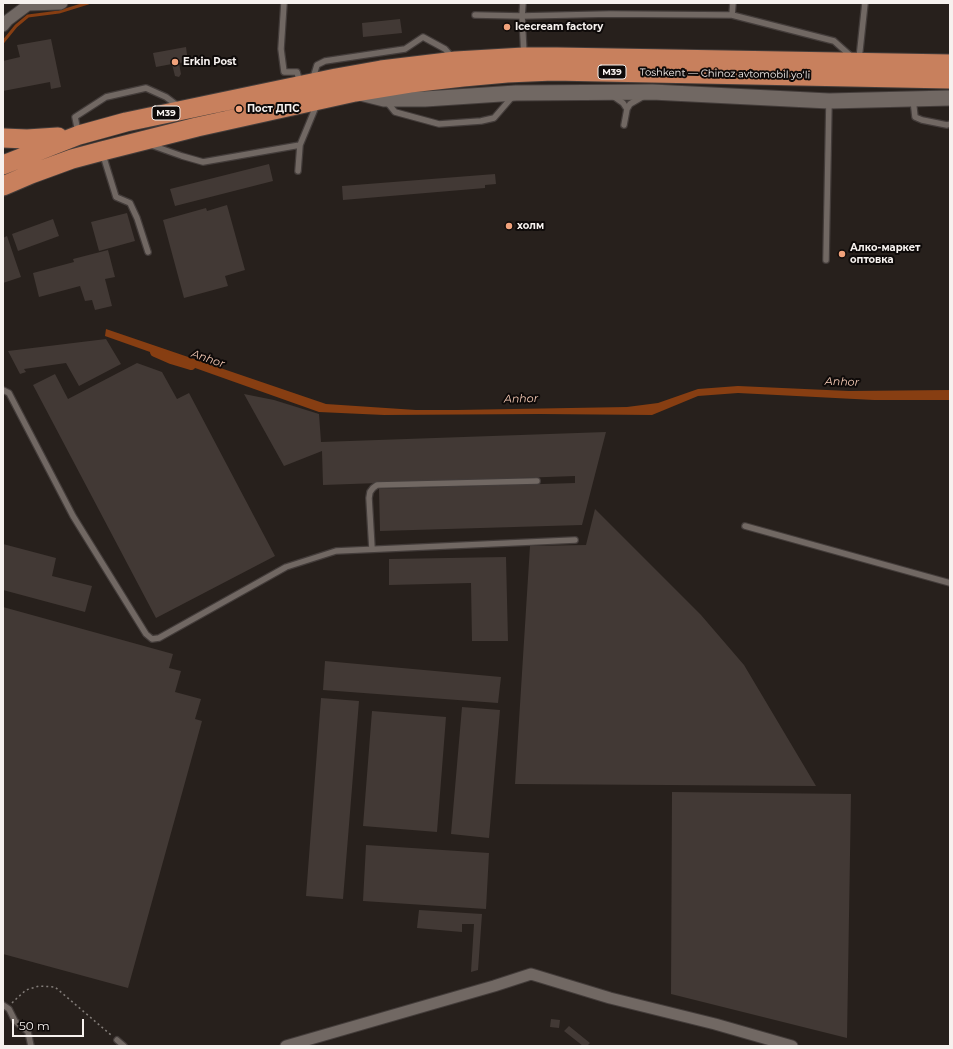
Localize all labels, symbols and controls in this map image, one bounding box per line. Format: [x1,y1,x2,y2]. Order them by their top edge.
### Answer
place label: Icecream factory [515,21,603,33]
marker: Icecream factory [502,22,512,32]
place label: Erkin Post [183,56,237,68]
marker: Erkin Post [170,57,180,67]
road number: M39 [598,65,626,79]
street label: Toshkent — Chinoz avtomobil yoʻli [640,67,810,81]
place label: Пост ДПС [247,103,299,115]
marker: Пост ДПС [234,104,244,114]
road number: M39 [152,106,180,120]
place label: холм [517,220,544,232]
marker: холм [504,221,514,231]
place label: Алко-маркет оптовка [850,242,920,266]
marker: Алко-маркет оптовка [837,249,847,259]
water label: Anhor [190,347,226,371]
water label: Anhor [825,375,859,389]
water label: Anhor [504,392,538,406]
scale bar [14,1011,86,1037]
text: 50 m [19,1018,50,1033]

